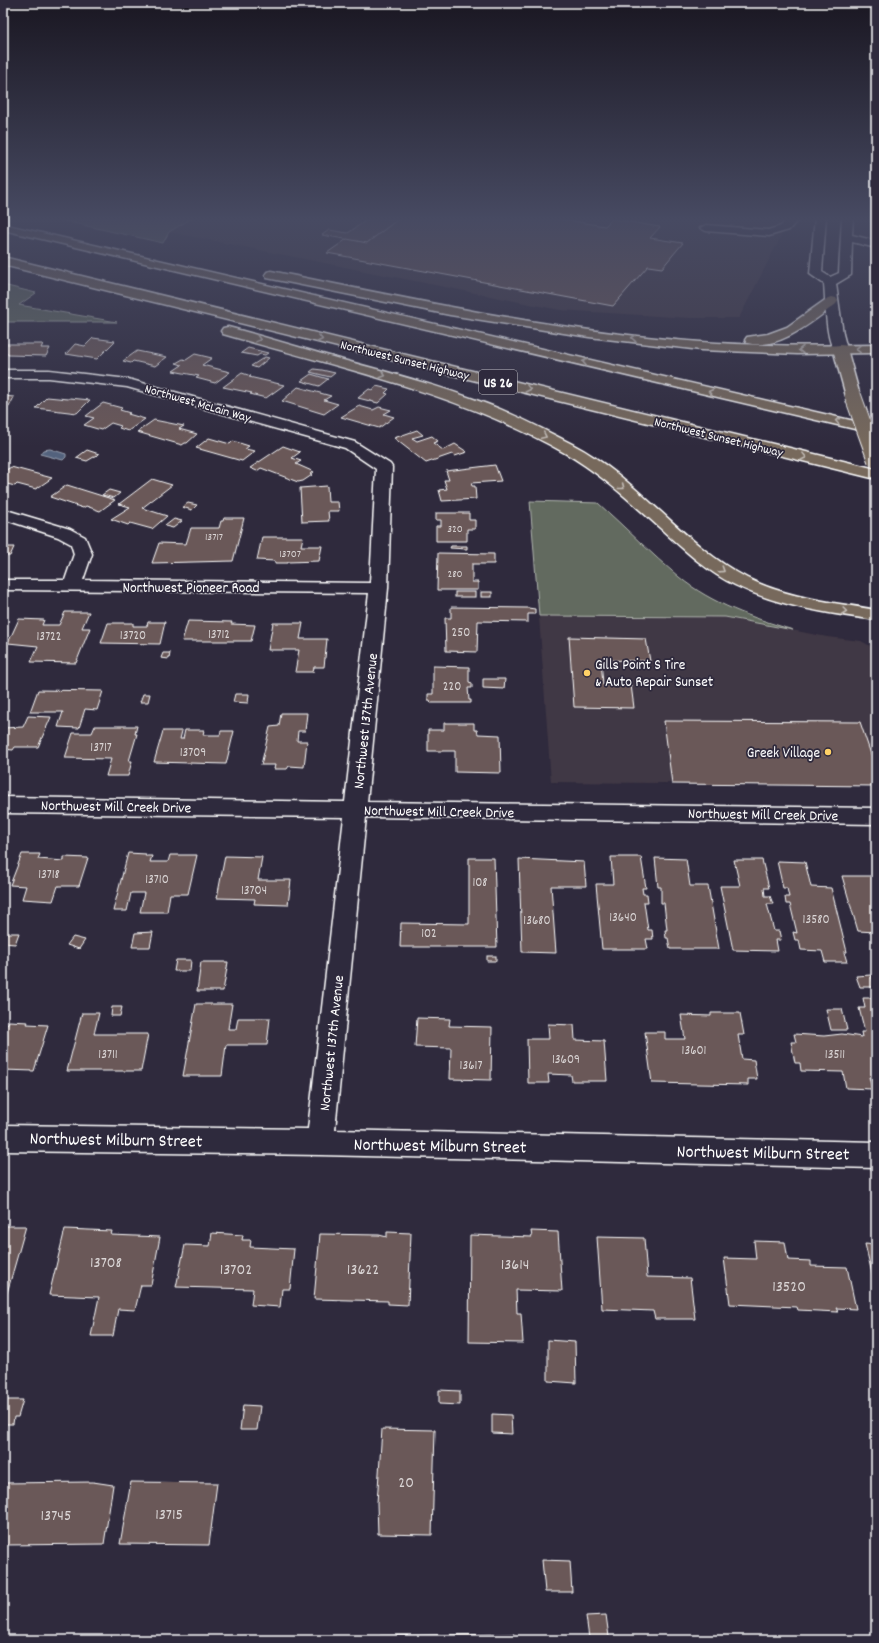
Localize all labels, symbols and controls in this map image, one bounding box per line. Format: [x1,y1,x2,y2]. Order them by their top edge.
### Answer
one-way arrow [631,333,637,342]
one-way arrow [317,334,323,342]
one-way arrow [255,335,262,343]
street label: Northwest Sunset Highway [338,336,471,387]
one-way arrow [855,345,861,353]
one-way arrow [798,346,804,354]
one-way arrow [582,359,588,367]
one-way arrow [380,370,387,379]
road number: US 26 [479,370,517,394]
street label: Northwest McLain Way [142,380,253,429]
one-way arrow [525,385,531,393]
one-way arrow [708,388,715,396]
street label: Northwest Sunset Highway [652,413,785,464]
one-way arrow [835,417,842,426]
one-way arrow [539,431,547,439]
one-way arrow [801,452,807,460]
one-way arrow [618,482,625,489]
house number: 320 [447,522,463,538]
house number: 13717 [205,530,223,546]
house number: 13707 [279,547,301,563]
one-way arrow [718,565,725,573]
house number: 280 [447,567,463,583]
street label: Northwest Pioneer Road [122,578,260,600]
one-way arrow [841,606,847,615]
house number: 250 [452,624,470,643]
house number: 13712 [208,626,230,645]
house number: 13720 [120,627,146,646]
house number: 13722 [37,628,61,647]
street label: Northwest 137th Avenue [349,652,385,790]
place label: Gills Point S Tire & Auto Repair Sunset [595,655,714,694]
marker: Gills Point S Tire & Auto Repair Sunset [582,668,592,678]
house number: 220 [443,678,461,697]
house number: 13717 [90,739,112,758]
place label: Greek Village [747,743,820,765]
house number: 13709 [180,744,206,763]
marker: Greek Village [823,747,833,757]
street label: Northwest Mill Creek Drive [41,796,192,820]
street label: Northwest Mill Creek Drive [364,801,515,825]
street label: Northwest Mill Creek Drive [688,804,839,828]
house number: 13718 [38,866,60,885]
house number: 13710 [145,871,169,890]
house number: 108 [472,874,488,893]
house number: 13704 [241,882,267,901]
house number: 13640 [609,909,637,928]
house number: 13580 [803,911,829,930]
house number: 13680 [523,912,551,931]
house number: 102 [421,925,437,944]
street label: Northwest 137th Avenue [315,974,351,1112]
house number: 13601 [682,1042,706,1061]
house number: 13711 [98,1046,118,1065]
house number: 13511 [825,1046,845,1065]
house number: 13609 [552,1051,580,1070]
house number: 13617 [460,1057,482,1076]
street label: Northwest Milburn Street [29,1127,203,1156]
street label: Northwest Milburn Street [353,1133,527,1162]
street label: Northwest Milburn Street [676,1140,850,1169]
house number: 13708 [90,1252,122,1275]
house number: 13614 [501,1254,529,1277]
house number: 13702 [220,1259,252,1282]
house number: 13622 [347,1259,379,1282]
house number: 13520 [772,1276,806,1299]
house number: 20 [398,1472,414,1495]
house number: 13715 [155,1504,183,1527]
house number: 13745 [41,1505,71,1528]

